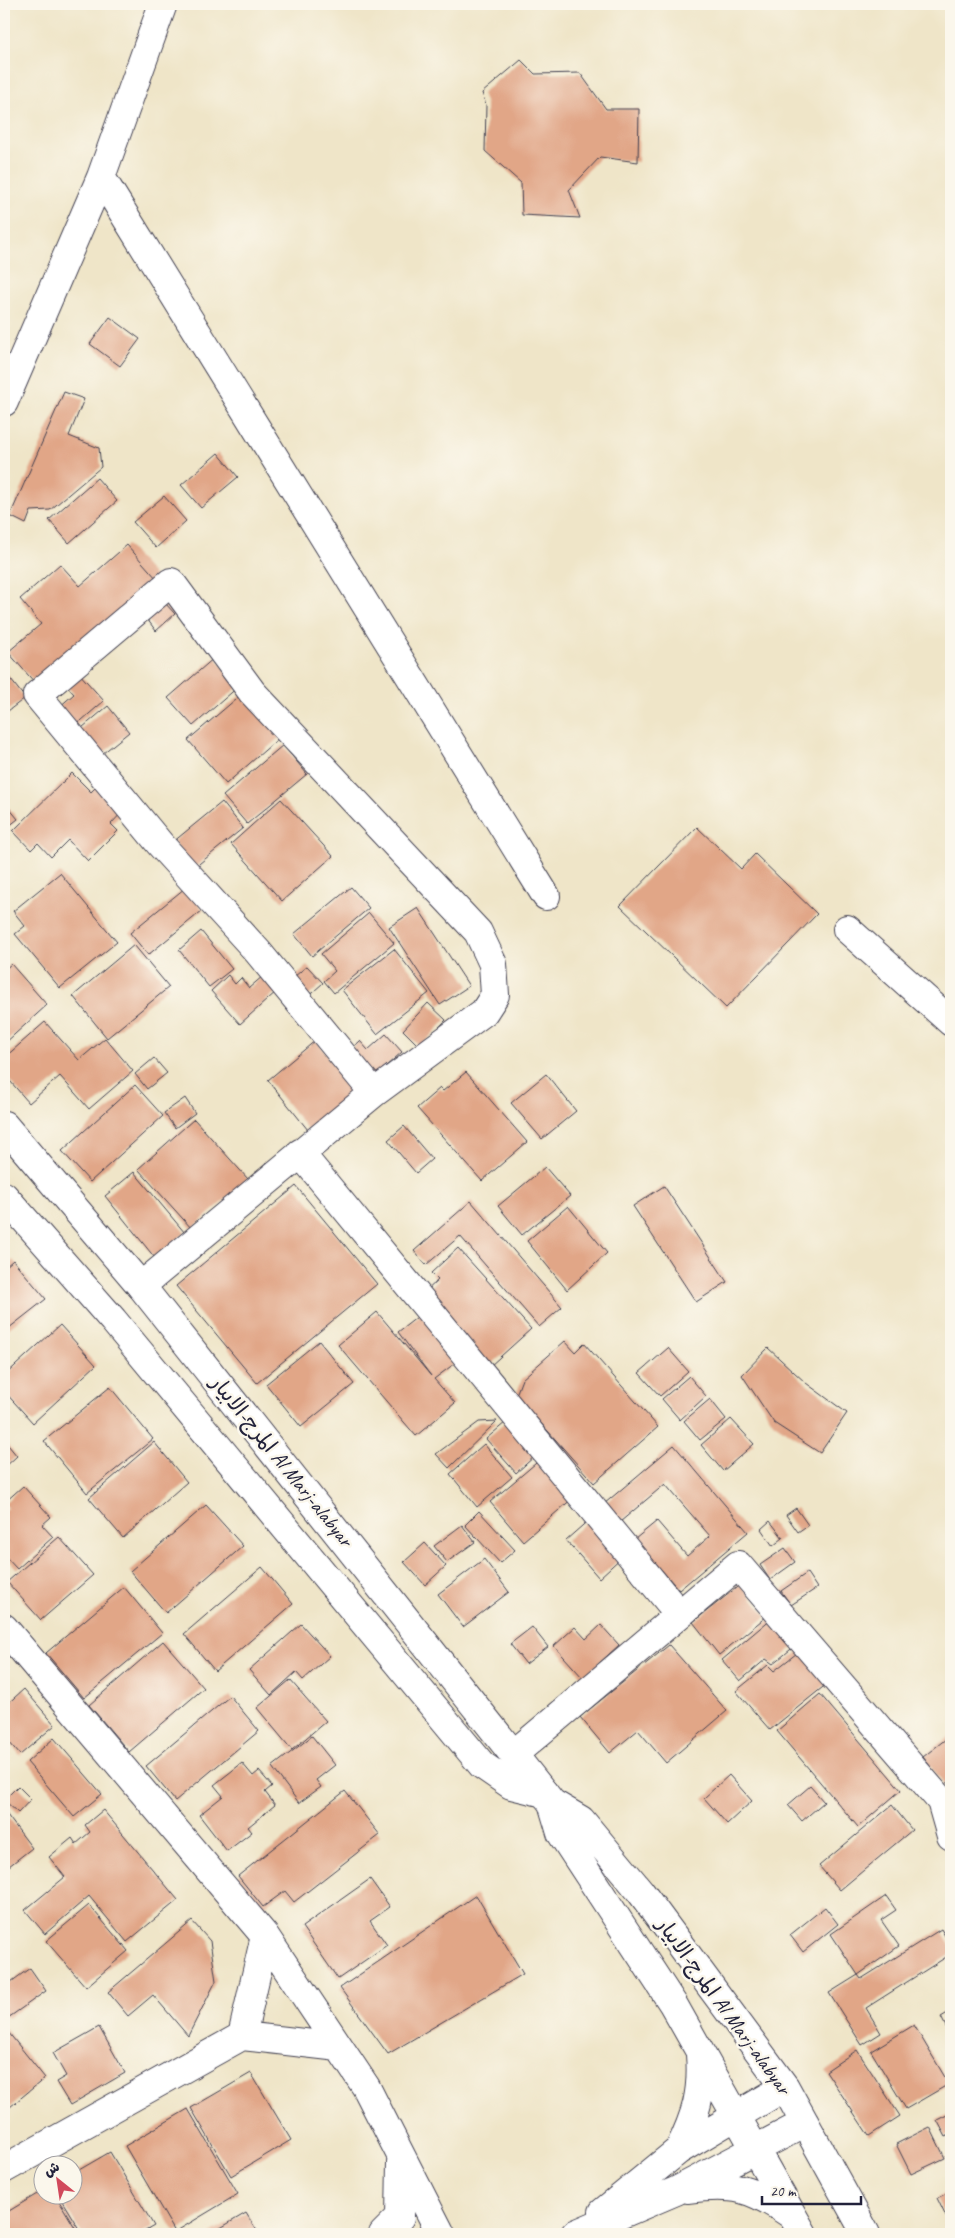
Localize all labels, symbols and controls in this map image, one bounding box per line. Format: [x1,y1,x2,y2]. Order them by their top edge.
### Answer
street label: المرج-الابيار Al Marj-alabyar [203,1369,360,1554]
street label: المرج-الابيار Al Marj-alabyar [649,1911,798,2102]
north arrow [32,2156,82,2206]
text: ش [41,2158,63,2180]
scale bar [762,2173,861,2205]
text: 20 m [770,2182,797,2201]

